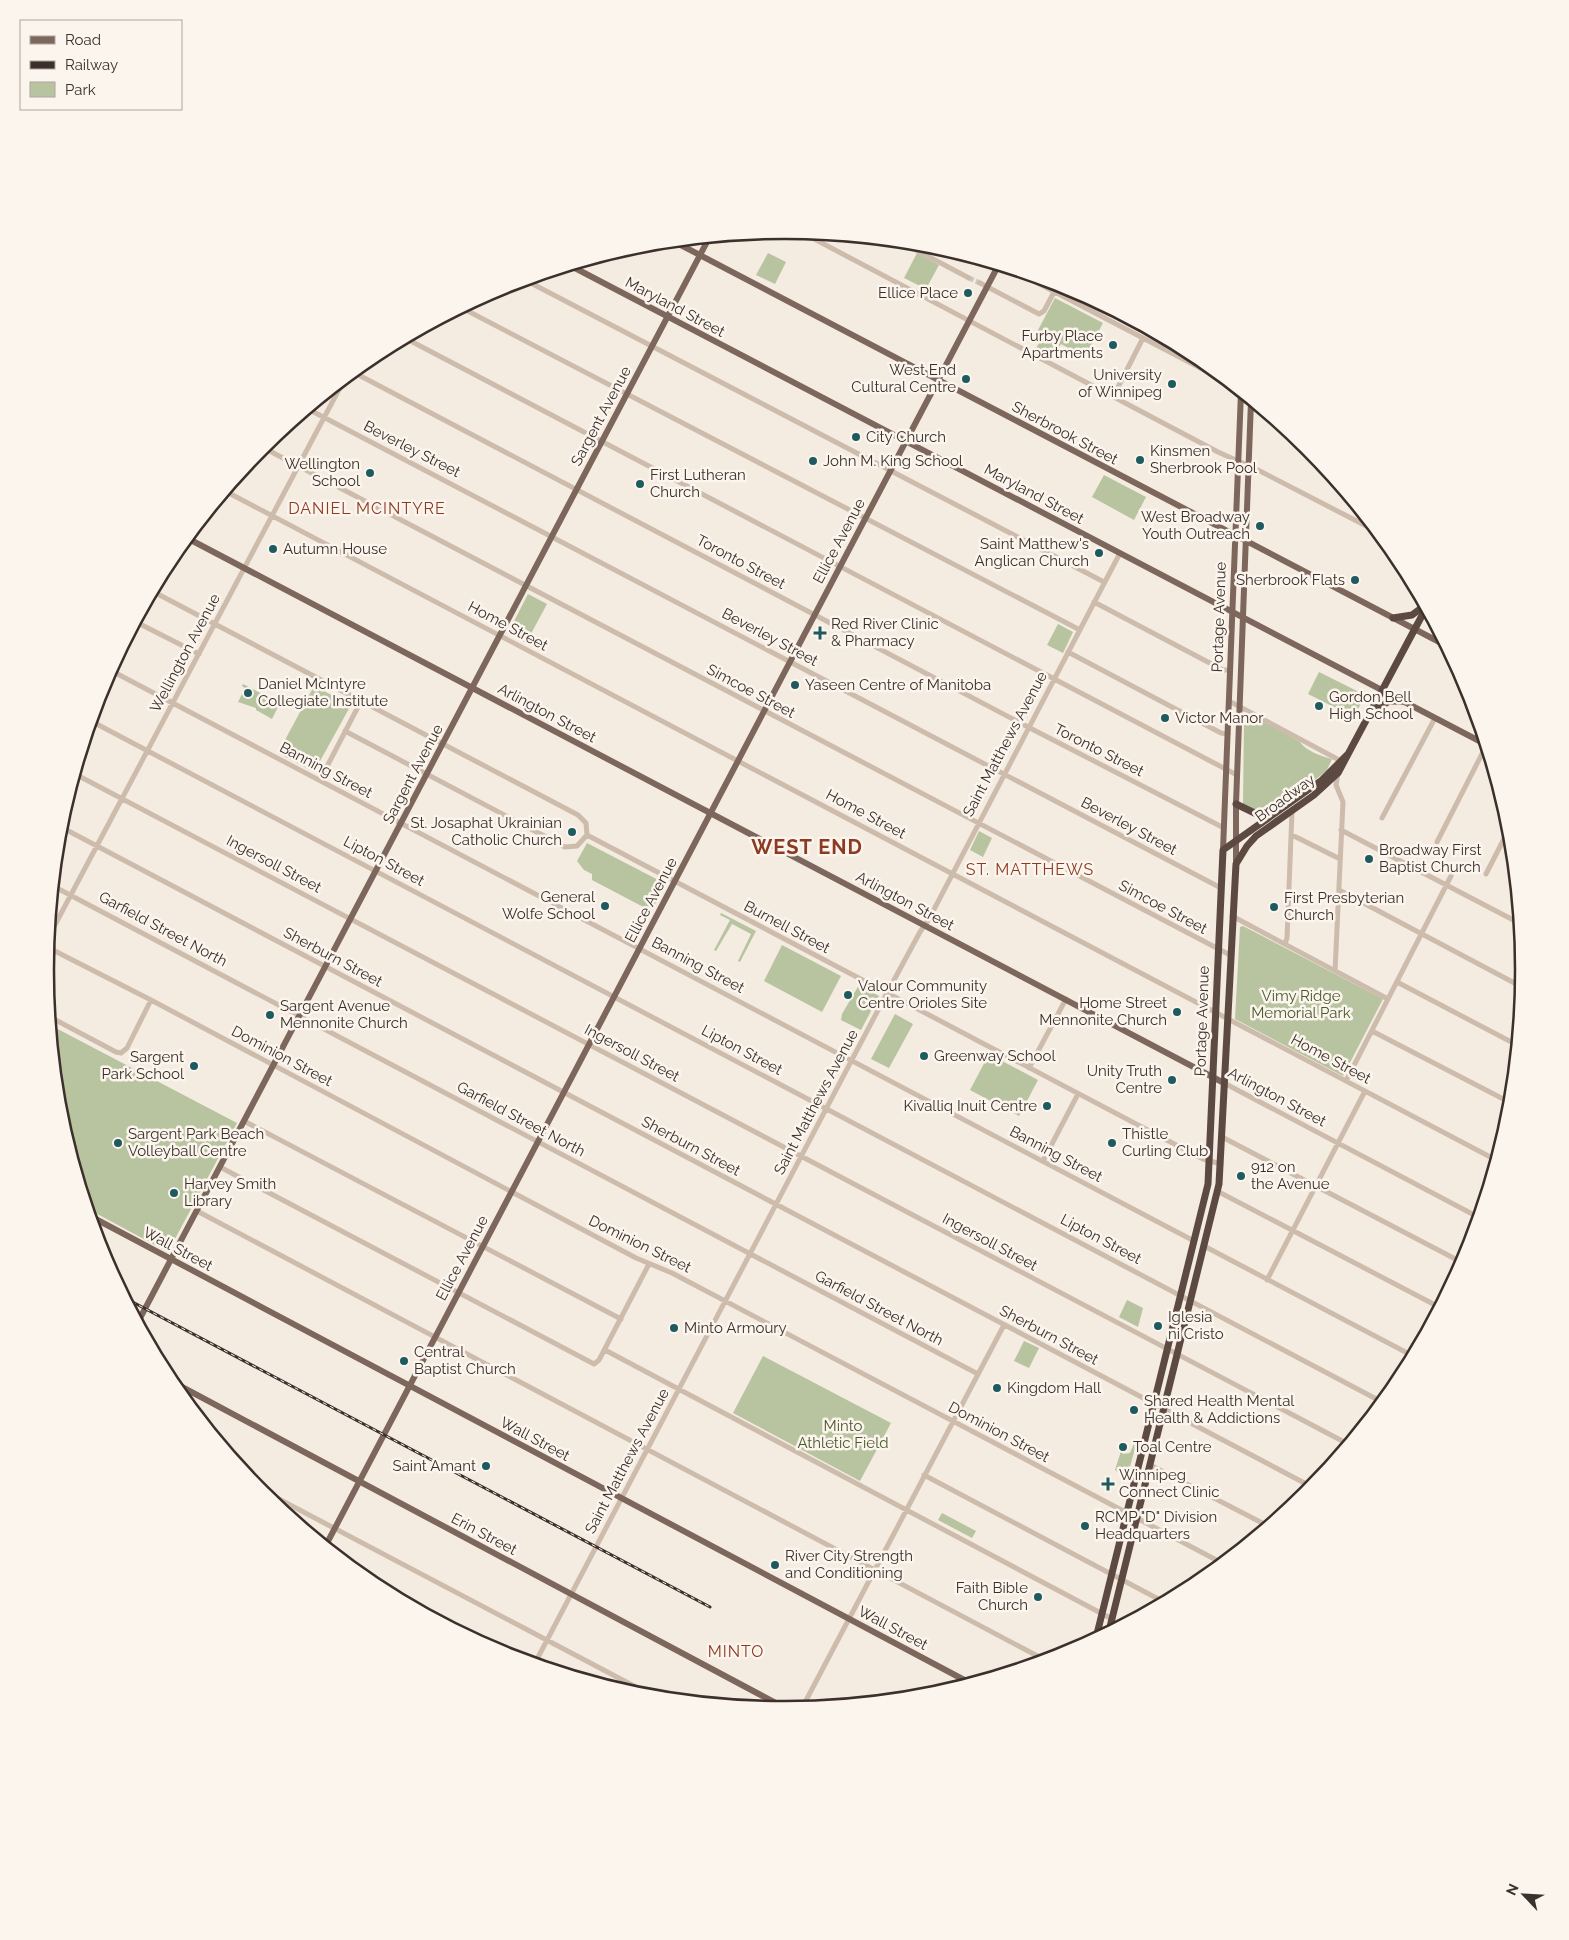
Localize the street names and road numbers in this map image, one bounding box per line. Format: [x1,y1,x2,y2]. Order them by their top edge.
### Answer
street label: Maryland Street [622,273,728,341]
street label: Sargent Avenue [567,363,635,469]
street label: Sherbrook Street [1009,397,1121,469]
street label: Beverley Street [361,417,463,481]
street label: Maryland Street [981,460,1087,528]
street label: Ellice Avenue [809,495,869,587]
street label: Toronto Street [693,531,789,593]
street label: Portage Avenue [1208,561,1230,673]
street label: Wellington Avenue [146,591,224,715]
street label: Home Street [465,597,551,655]
street label: Beverley Street [719,604,821,670]
street label: Simcoe Street [704,660,798,722]
street label: Saint Matthews Avenue [959,668,1051,820]
street label: Arlington Street [495,680,599,746]
street label: Toronto Street [1051,720,1147,780]
street label: Sargent Avenue [379,721,447,827]
street label: Banning Street [277,738,375,802]
street label: Broadway [1252,770,1318,826]
street label: Home Street [823,785,909,843]
street label: Beverley Street [1078,793,1180,859]
street label: Ingersoll Street [223,831,325,897]
street label: Lipton Street [340,832,428,890]
street label: Ellice Avenue [621,854,681,946]
street label: Arlington Street [853,868,957,934]
street label: Simcoe Street [1116,876,1210,938]
street label: Garfield Street North [96,888,230,970]
street label: Burnell Street [741,897,833,957]
street label: Sherburn Street [280,923,386,991]
street label: Banning Street [649,933,747,997]
street label: Portage Avenue [1191,965,1213,1077]
street label: Ingersoll Street [581,1020,683,1086]
street label: Lipton Street [698,1021,786,1079]
street label: Dominion Street [228,1022,336,1090]
street label: Saint Matthews Avenue [770,1026,862,1178]
street label: Home Street [1288,1030,1374,1088]
street label: Arlington Street [1225,1064,1329,1130]
street label: Garfield Street North [454,1078,588,1160]
street label: Sherburn Street [638,1112,744,1180]
street label: Banning Street [1007,1122,1105,1186]
street label: Ingersoll Street [939,1209,1041,1275]
street label: Lipton Street [1057,1210,1145,1268]
street label: Dominion Street [586,1211,694,1277]
street label: Ellice Avenue [432,1212,492,1304]
street label: Wall Street [140,1223,216,1275]
street label: Garfield Street North [812,1267,946,1349]
street label: Sherburn Street [996,1301,1102,1369]
street label: Saint Matthews Avenue [581,1385,673,1537]
street label: Dominion Street [945,1398,1053,1466]
street label: Wall Street [497,1413,573,1465]
street label: Erin Street [448,1509,520,1559]
street label: Wall Street [855,1602,931,1654]

